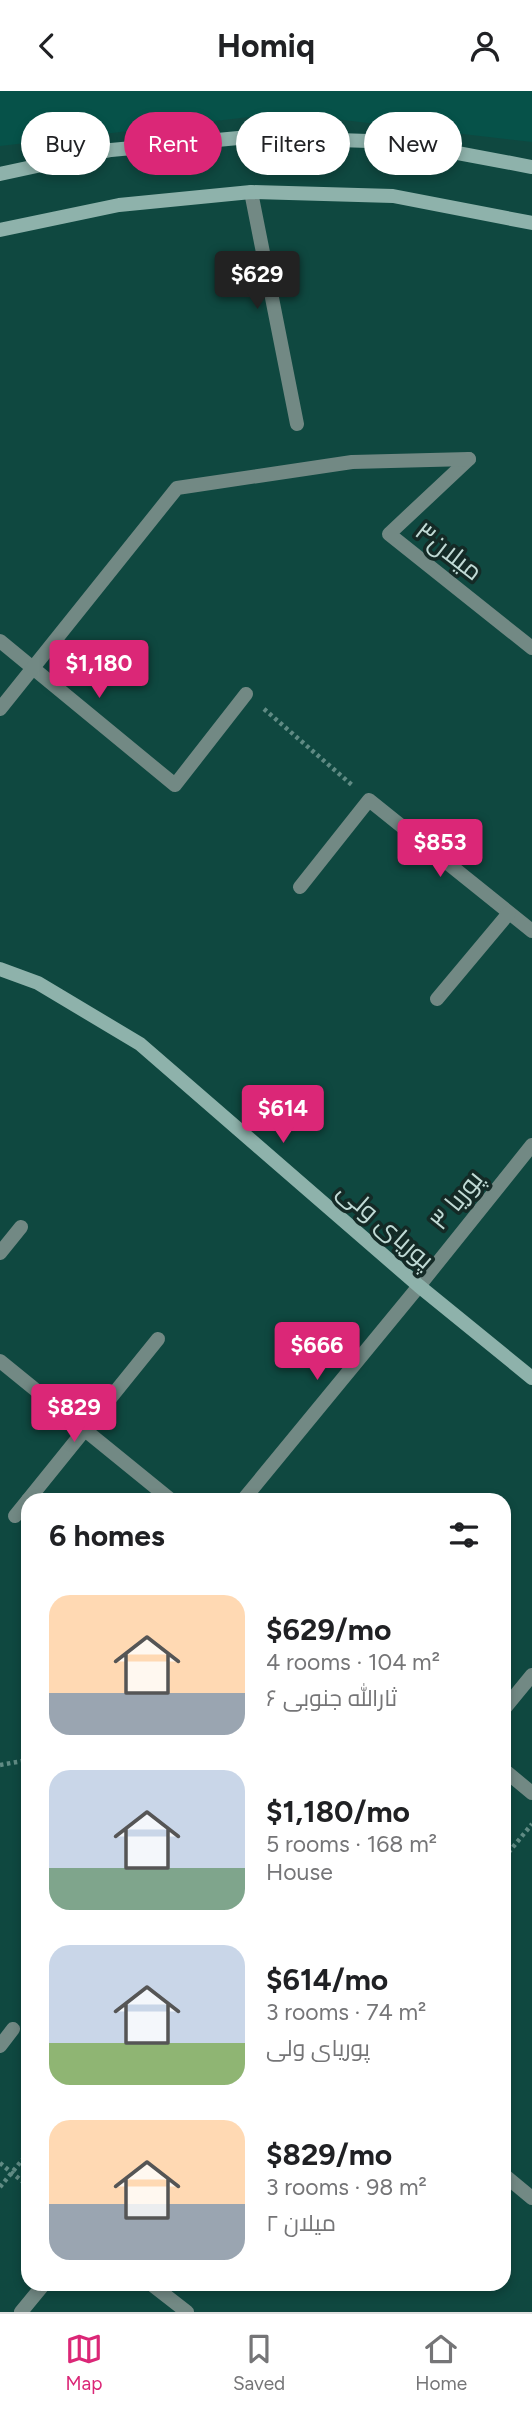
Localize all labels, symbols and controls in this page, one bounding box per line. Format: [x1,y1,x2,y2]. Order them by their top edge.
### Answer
icon: back [28,27,66,65]
text: Homiq [217,27,315,65]
icon: person [466,27,504,65]
chip: Buy [21,112,110,175]
chip: Rent [124,112,222,175]
chip: Filters [236,112,350,175]
chip: New [364,112,462,175]
pin: $629 [216,251,298,311]
text: $629 [231,260,283,288]
street label: میلان۳ [409,515,489,587]
pin: $1,180 [42,641,156,700]
text: $1,180 [65,649,133,677]
pin: $853 [399,819,481,879]
text: $853 [414,828,466,856]
pin: $614 [242,1086,324,1145]
text: $614 [258,1094,308,1122]
street label: پوریا ۳ [422,1164,490,1237]
street label: پوریای ولی [331,1174,441,1276]
pin: $666 [276,1323,358,1382]
text: $666 [291,1331,343,1359]
pin: $829 [33,1385,115,1444]
text: $829 [47,1393,101,1421]
icon: filters [445,1516,483,1554]
text: 6 homes [49,1517,165,1554]
text: $629/mo [266,1611,391,1648]
icon: home [105,1623,189,1707]
text: 4 rooms · 104 m² [266,1648,440,1676]
text: ثارالله جنوبی ۶ [266,1684,397,1712]
text: $1,180/mo [266,1793,410,1830]
icon: home [105,1798,189,1882]
text: 5 rooms · 168 m² [266,1830,437,1858]
text: House [266,1858,333,1886]
text: $614/mo [266,1961,388,1998]
icon: home [105,1973,189,2057]
text: 3 rooms · 74 m² [266,1998,426,2026]
text: پوریای ولی [266,2034,370,2062]
text: $829/mo [266,2136,392,2173]
icon: home [105,2148,189,2232]
text: 3 rooms · 98 m² [266,2173,427,2201]
text: میلان ۲ [266,2209,336,2237]
tab: Map [65,2330,103,2395]
tab: Saved [233,2330,285,2395]
tab: Home [415,2330,467,2395]

